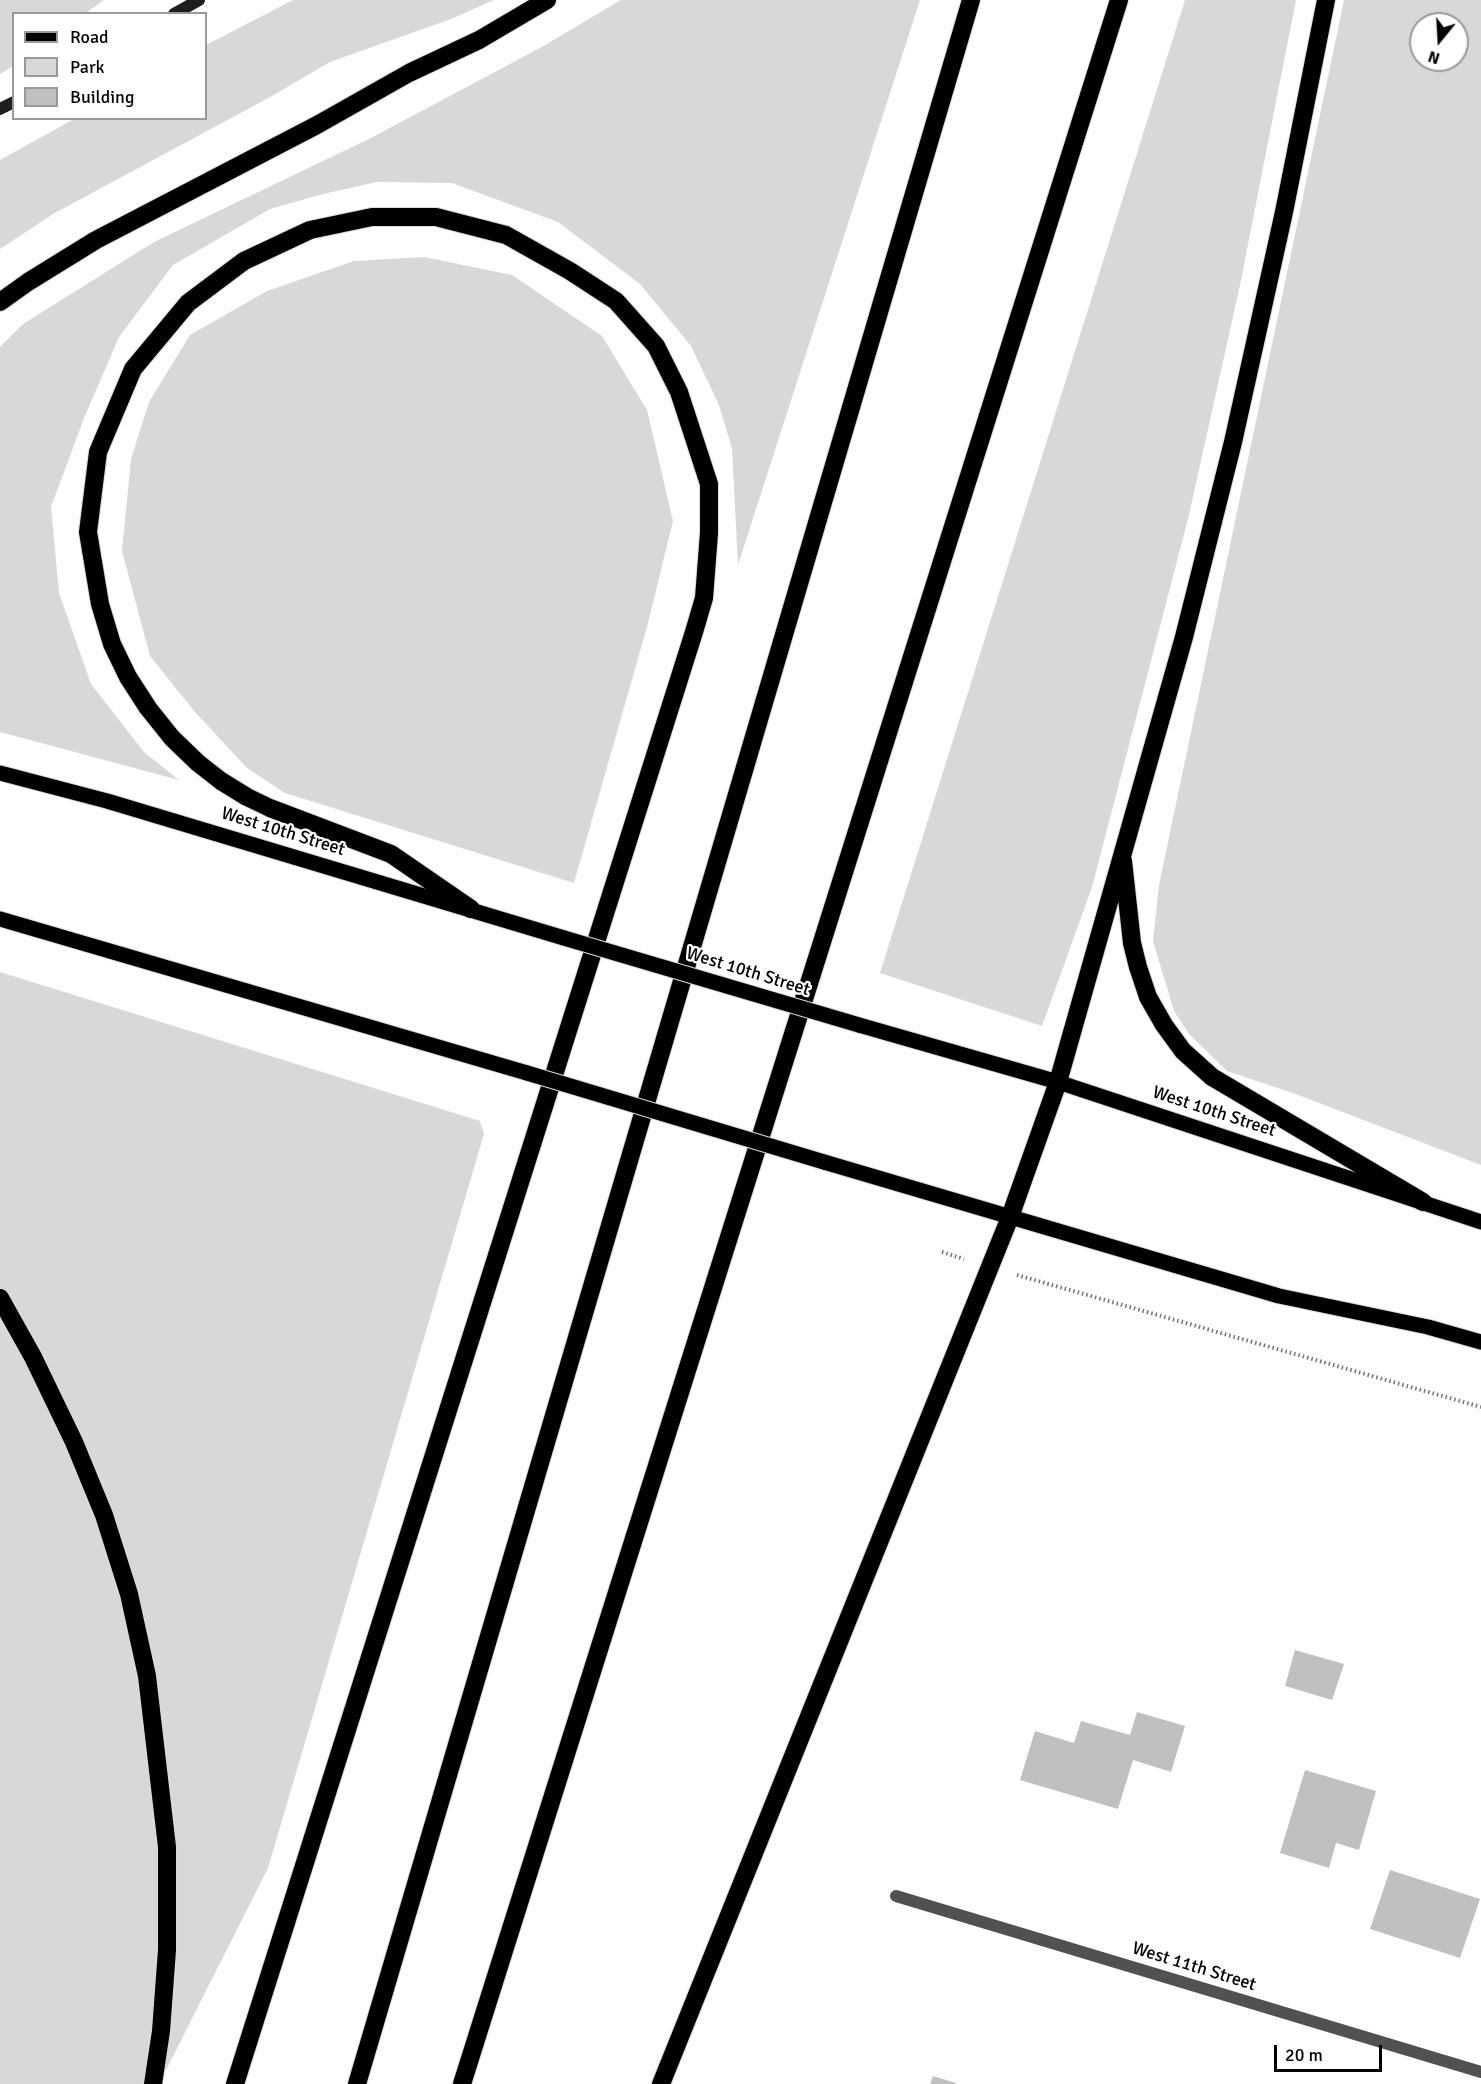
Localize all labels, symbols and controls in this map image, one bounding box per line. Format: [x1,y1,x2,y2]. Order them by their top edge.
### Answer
legend [12,12,207,120]
north arrow [1409,12,1469,72]
text: Road [70,26,109,48]
text: N [1426,46,1442,68]
text: Park [70,56,105,78]
text: Building [70,86,134,108]
street label: West 10th Street [219,803,347,861]
street label: West 10th Street [684,943,812,1001]
street label: West 10th Street [1150,1082,1278,1142]
street label: West 11th Street [1130,1938,1258,1996]
scale bar [1277,2033,1385,2071]
text: 20 m [1285,2044,1323,2066]

